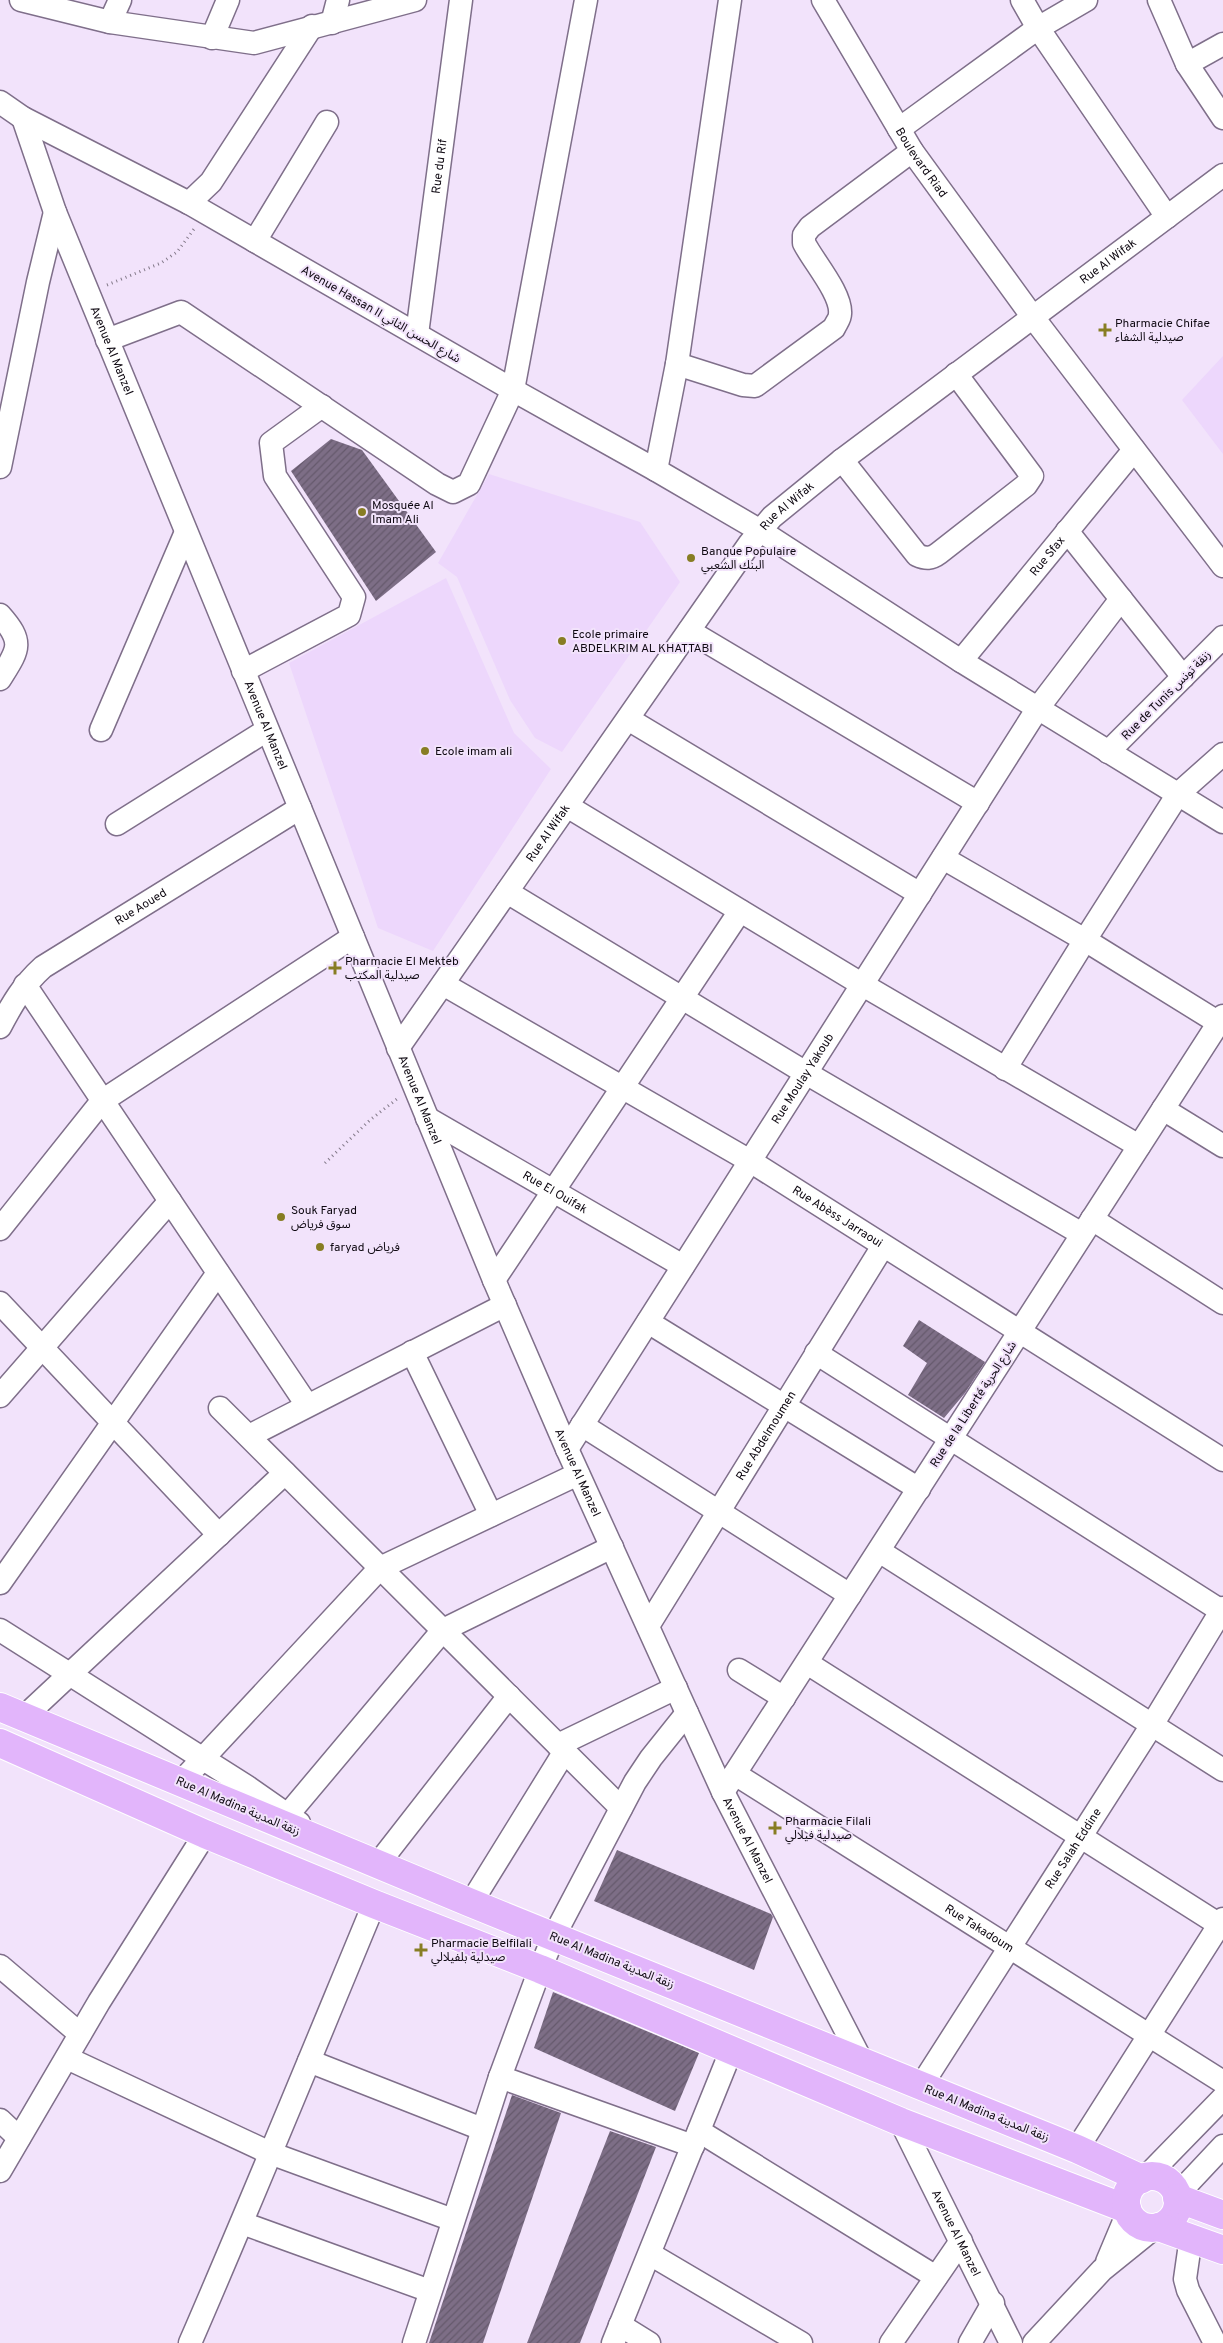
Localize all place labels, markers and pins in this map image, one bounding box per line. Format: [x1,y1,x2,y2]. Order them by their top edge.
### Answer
place label: Pharmacie Chifae صيدلية الشفاء [1115,316,1210,346]
marker: Pharmacie Chifae صيدلية الشفاء [1099,324,1111,336]
place label: Mosquée Al Imam Ali [372,498,434,528]
marker: Mosquée Al Imam Ali [356,506,368,518]
place label: Banque Populaire البنك الشعبي [701,544,796,575]
marker: Banque Populaire البنك الشعبي [685,552,697,564]
place label: Ecole primaire ABDELKRIM AL KHATTABI [572,627,713,657]
marker: Ecole primaire ABDELKRIM AL KHATTABI [556,635,568,647]
place label: Ecole imam ali [435,744,512,760]
marker: Ecole imam ali [419,745,431,757]
place label: Pharmacie El Mekteb صيدلية المكتب [345,954,459,984]
marker: Pharmacie El Mekteb صيدلية المكتب [329,962,341,974]
place label: Souk Faryad سوق فرياض [291,1203,357,1233]
marker: Souk Faryad سوق فرياض [275,1211,287,1223]
place label: faryad فرياض [330,1240,400,1256]
marker: faryad فرياض [314,1241,326,1253]
place label: Pharmacie Filali صيدلية فيلالي [785,1814,871,1845]
marker: Pharmacie Filali صيدلية فيلالي [769,1822,781,1834]
place label: Pharmacie Belfilali صيدلية بلفيلالي [431,1936,532,1967]
marker: Pharmacie Belfilali صيدلية بلفيلالي [415,1944,427,1956]

